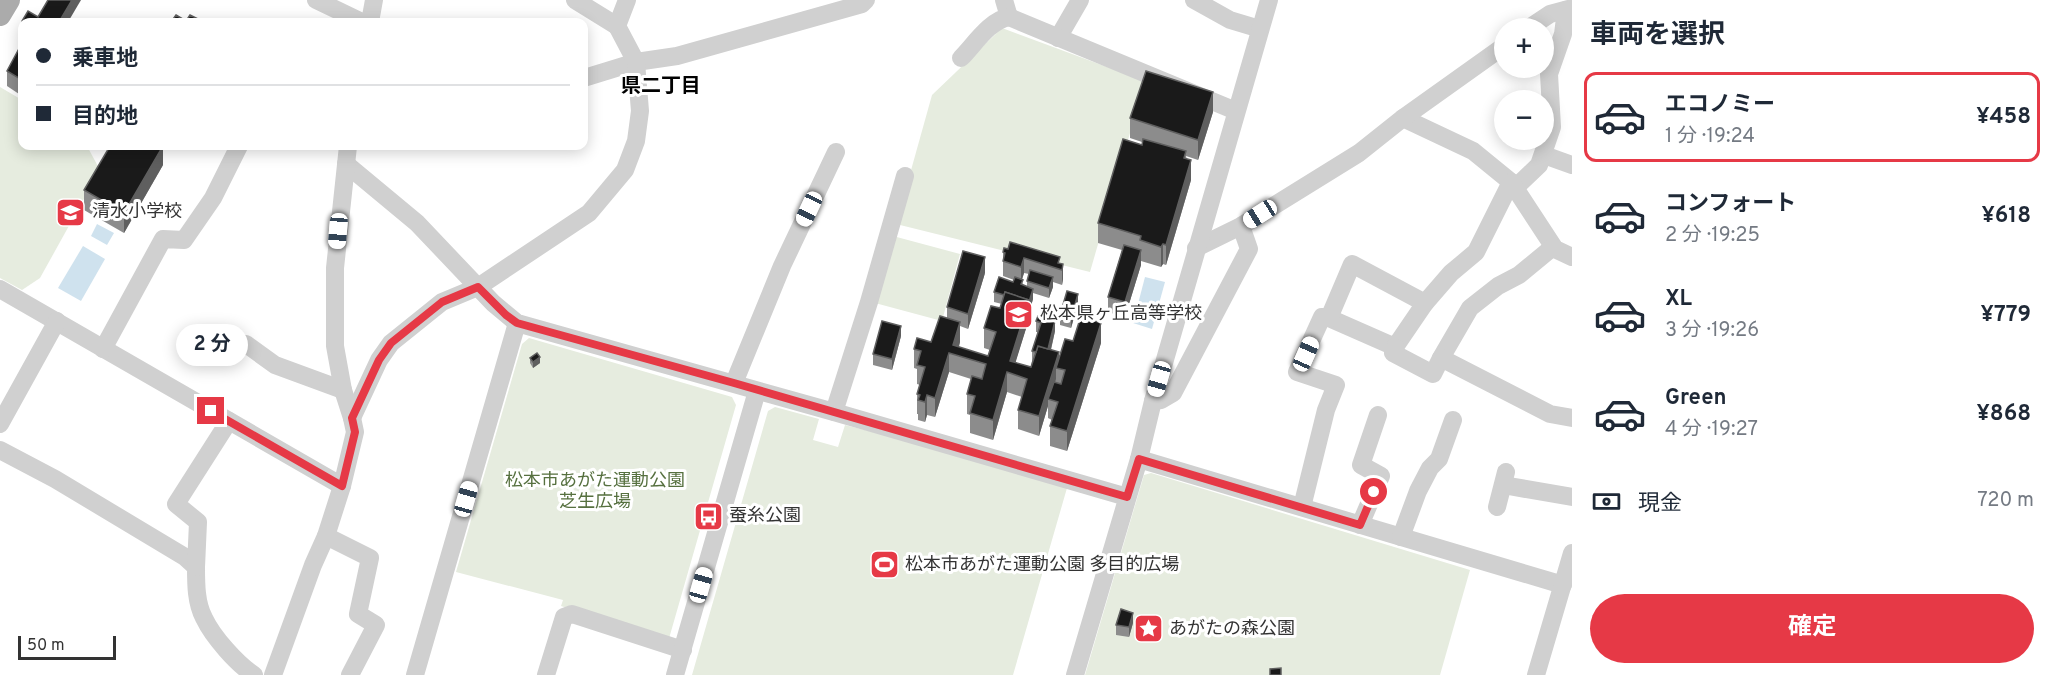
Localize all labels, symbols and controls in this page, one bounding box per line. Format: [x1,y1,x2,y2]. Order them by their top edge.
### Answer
map controls [1494,18,1554,150]
button: + [1494,18,1554,78]
text: 車両を選択 [1590,19,1725,53]
text: 乗車地 [72,46,138,73]
district label: 県二丁目 [621,74,701,100]
button: − [1494,90,1554,150]
icon: car [1593,90,1647,144]
text: エコノミー [1665,92,1775,119]
text: 目的地 [72,104,138,131]
text: ¥458 [1976,104,2031,131]
text: 1 分 · 19:24 [1665,124,1755,150]
car [793,189,825,229]
icon: car [1593,189,1647,243]
text: コンフォート [1665,191,1796,218]
school or university icon: 清水小学校 [55,196,87,228]
car [1240,197,1280,231]
place label: 清水小学校 [92,201,182,224]
text: ¥618 [1981,203,2031,230]
car [327,212,349,250]
text: 2 分 · 19:25 [1665,223,1760,249]
text: XL [1665,286,1692,313]
icon: car [1593,288,1647,342]
school or university icon: 松本県ヶ丘高等学校 [1003,298,1035,330]
text: ¥779 [1981,302,2031,329]
place label: 松本県ヶ丘高等学校 [1040,303,1202,326]
text: 3 分 · 19:26 [1665,318,1759,344]
callout: 2 分 [175,324,247,366]
text: 2 分 [193,332,231,358]
car [1290,334,1322,374]
car [1145,359,1173,399]
text: Green [1665,385,1727,412]
icon: car [1593,387,1647,441]
route end [197,397,224,424]
text: ¥868 [1976,401,2031,428]
text: 4 分 · 19:27 [1665,417,1758,443]
park label: 松本市あがた運動公園 芝生広場 [505,470,685,514]
route start [1360,478,1387,505]
car [452,479,480,519]
icon: cash [1590,485,1623,518]
text: 720 m [1977,488,2034,514]
text: 現金 [1638,491,1682,518]
bus stop icon: 蚕糸公園 [692,500,724,532]
place label: 蚕糸公園 [729,505,801,528]
sports icon: 松本市あがた運動公園 多目的広場 [868,549,900,581]
place label: 松本市あがた運動公園 多目的広場 [905,554,1179,577]
car [687,565,715,605]
button: 確定 [1590,594,2034,663]
place icon: あがたの森公園 [1132,613,1164,645]
place label: あがたの森公園 [1169,618,1295,641]
scale bar [18,633,116,660]
text: 50 m [27,636,65,656]

